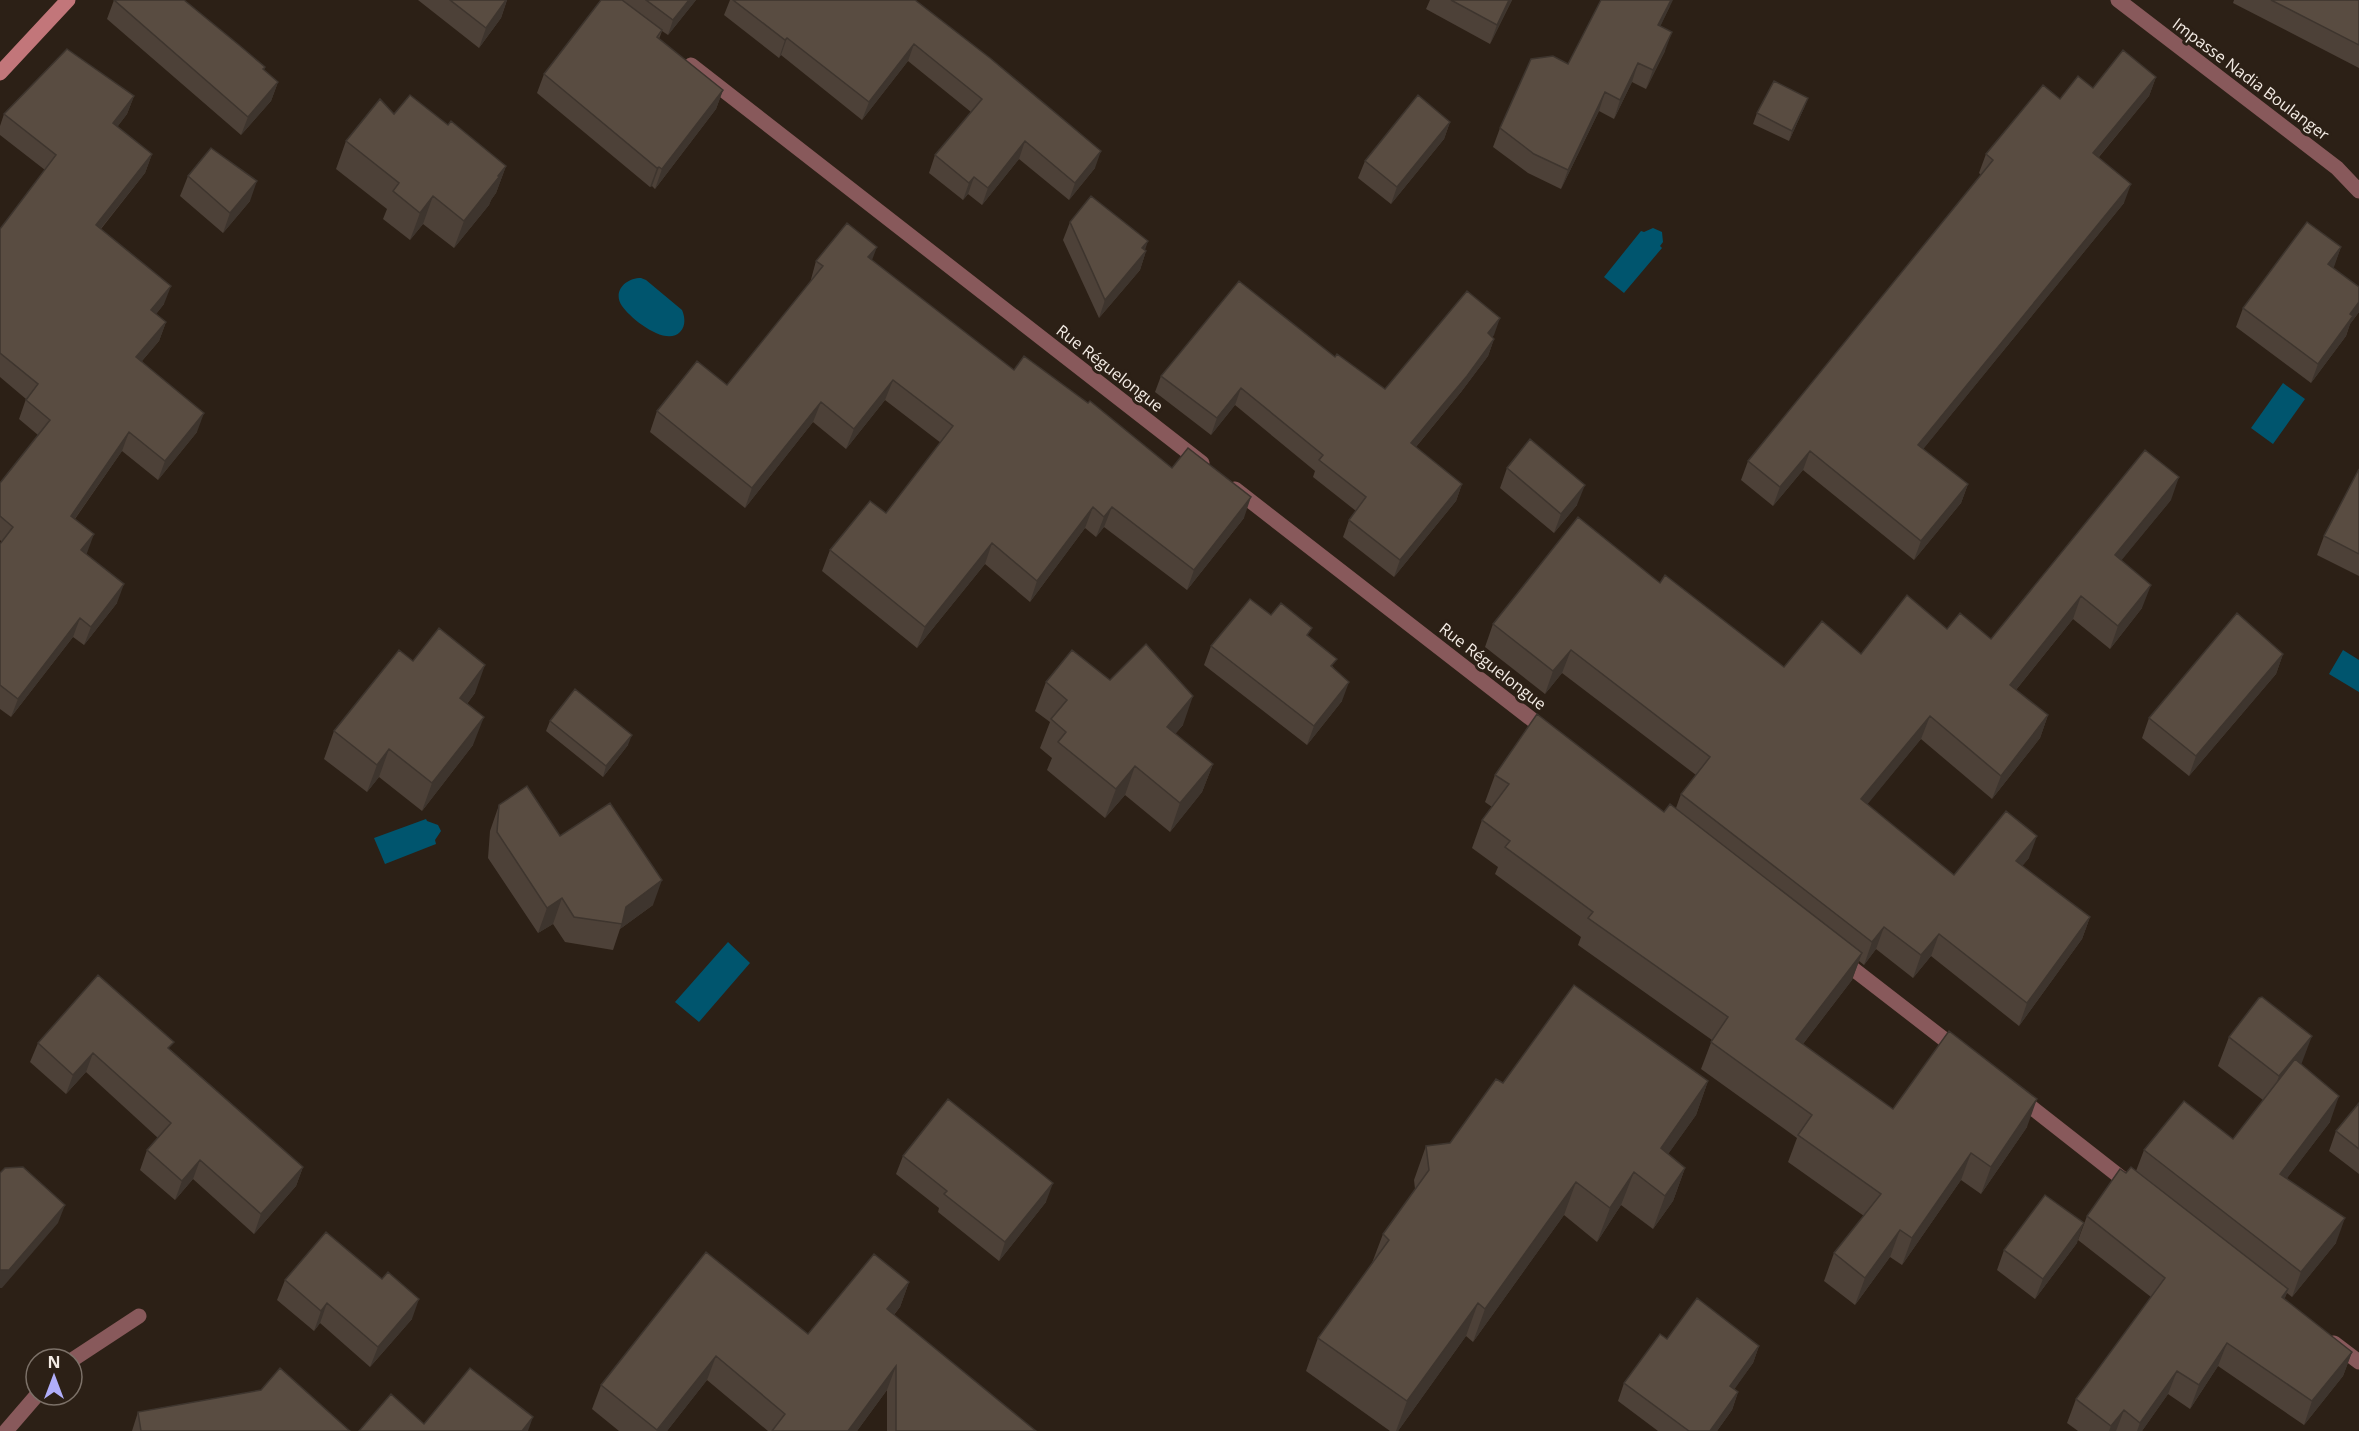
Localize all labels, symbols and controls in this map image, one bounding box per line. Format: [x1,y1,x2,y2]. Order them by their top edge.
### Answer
street label: Impasse Nadia Boulanger [2168,13,2334,146]
street label: Rue Réguelongue [1052,319,1168,417]
street label: Rue Réguelongue [1435,617,1551,715]
north arrow [24,1347,84,1407]
text: N [47,1351,61,1373]

